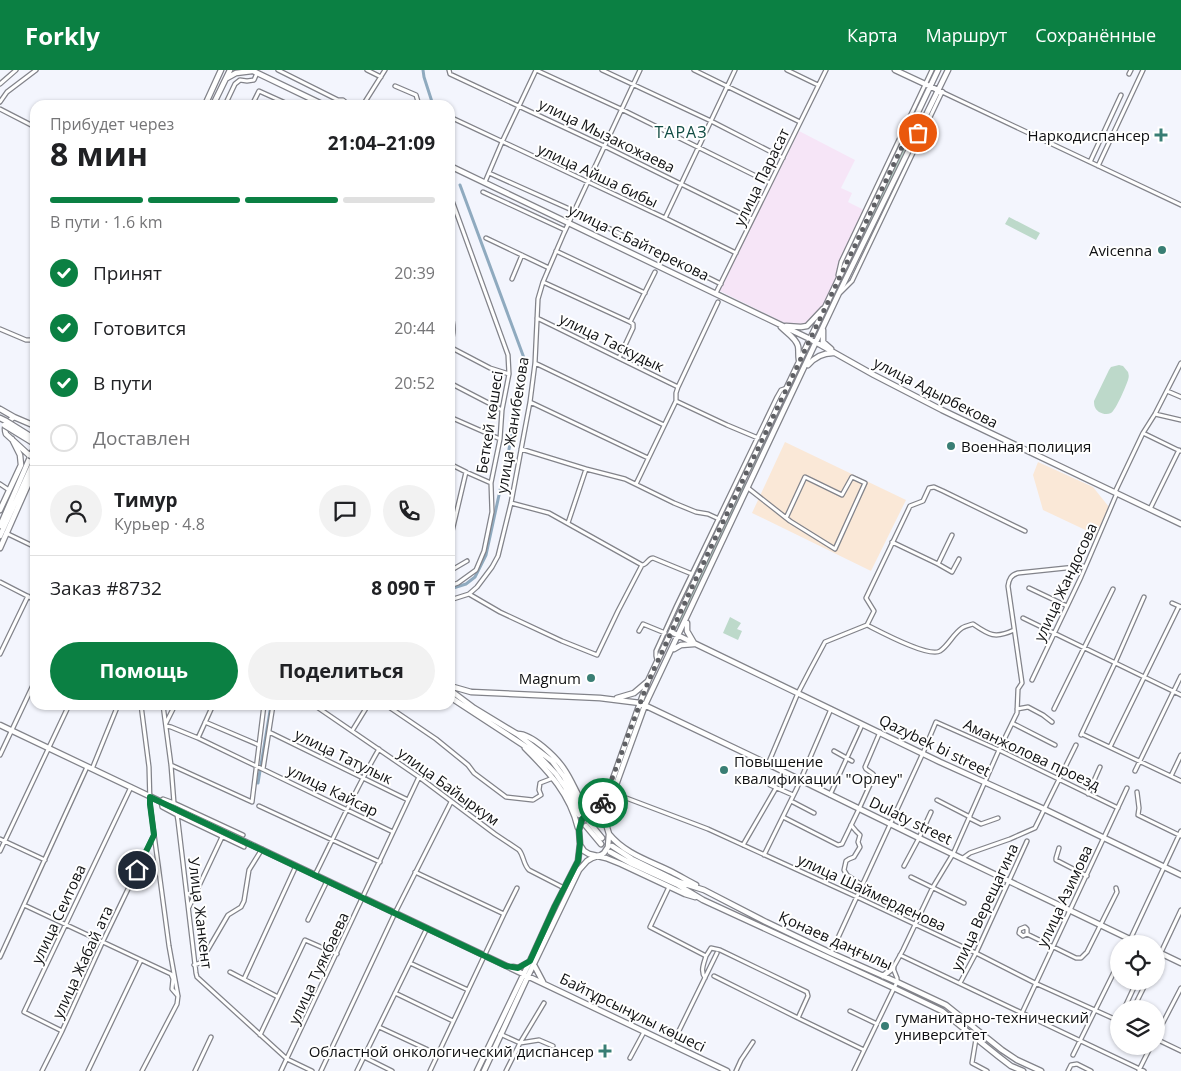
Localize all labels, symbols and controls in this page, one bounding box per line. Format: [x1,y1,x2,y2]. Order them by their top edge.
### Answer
text: Forkly [25,19,100,52]
text: Карта [847,23,897,47]
text: Маршрут [925,23,1007,47]
text: Сохранённые [1035,23,1156,47]
street label: улица Мызакожаева [535,93,679,177]
pin [897,112,939,154]
text: Прибудет через [50,113,174,135]
icon: bag [904,119,932,147]
district label: ТАРАЗ [655,121,708,143]
street label: улица Парасат [729,125,793,229]
place label: Наркодиспансер [1027,125,1150,145]
marker: Наркодиспансер [1154,128,1168,142]
text: 21:04–21:09 [328,130,435,156]
text: 8 мин [50,132,148,175]
street label: улица Айша бибы [535,138,661,212]
street label: улица С.Байтерекова [565,199,713,285]
text: В пути · 1.6 km [50,211,163,233]
place label: Avicenna [1089,240,1152,260]
marker: Avicenna [1156,244,1168,256]
icon: check [50,259,78,287]
text: Принят [93,260,162,286]
text: 20:39 [394,262,435,284]
street label: улица Таскудык [556,308,668,376]
icon: check [50,314,78,342]
text: Готовится [93,315,186,341]
text: 20:44 [394,317,435,339]
street label: улица Адырбекова [870,352,1002,432]
street label: улица Жанибекова [491,355,533,495]
icon: check [50,369,78,397]
street label: Беткей көшесі [471,369,507,475]
text: В пути [93,370,153,396]
text: 20:52 [394,372,435,394]
text: Доставлен [93,425,191,451]
place label: Военная полиция [961,436,1091,456]
marker: Военная полиция [945,440,957,452]
button: person [50,485,102,537]
button: chat [319,485,371,537]
button: phone [383,485,435,537]
text: Тимур [114,487,178,513]
text: Курьер · 4.8 [114,513,205,535]
street label: улица Жандосова [1029,520,1101,644]
text: Заказ #8732 [50,575,162,601]
text: 8 090 ₸ [371,575,435,601]
button: Помощь [50,642,238,700]
button: Поделиться [248,642,435,700]
place label: Magnum [519,668,581,688]
marker: Magnum [585,672,597,684]
street label: Qazybek bi street [876,709,994,781]
street label: Аманжолова проезд [960,714,1104,795]
street label: улица Татулык [292,724,396,788]
street label: улица Байыркум [394,742,504,830]
place label: Повышение квалификации "Орлеу" [734,751,903,788]
street label: улица Кайсар [284,759,382,821]
marker: Повышение квалификации "Орлеу" [718,764,730,776]
courier [578,778,628,828]
icon: bike [589,789,617,817]
street label: Dulaty street [866,791,956,849]
street label: улица Верещагина [946,840,1022,974]
street label: улица Азимова [1032,842,1096,950]
pin [116,849,158,891]
street label: улица Шаймерденова [794,849,950,935]
icon: home [123,856,151,884]
street label: Улица Жанкент [184,856,218,970]
street label: улица Сеитова [26,861,90,967]
street label: улица Жабай ата [47,902,117,1022]
street label: Қонаев даңғылы [776,906,896,974]
street label: улица Туякбаева [283,909,353,1027]
map controls [1110,935,1165,1055]
button: locate [1110,935,1165,990]
street label: Байтұрсынұлы көшесі [557,968,709,1056]
button: layers [1110,1000,1165,1055]
place label: гуманитарно-технический университет [895,1007,1089,1044]
marker: гуманитарно-технический университет [879,1020,891,1032]
place label: Областной онкологический диспансер [309,1041,594,1061]
marker: Областной онкологический диспансер [598,1044,612,1058]

